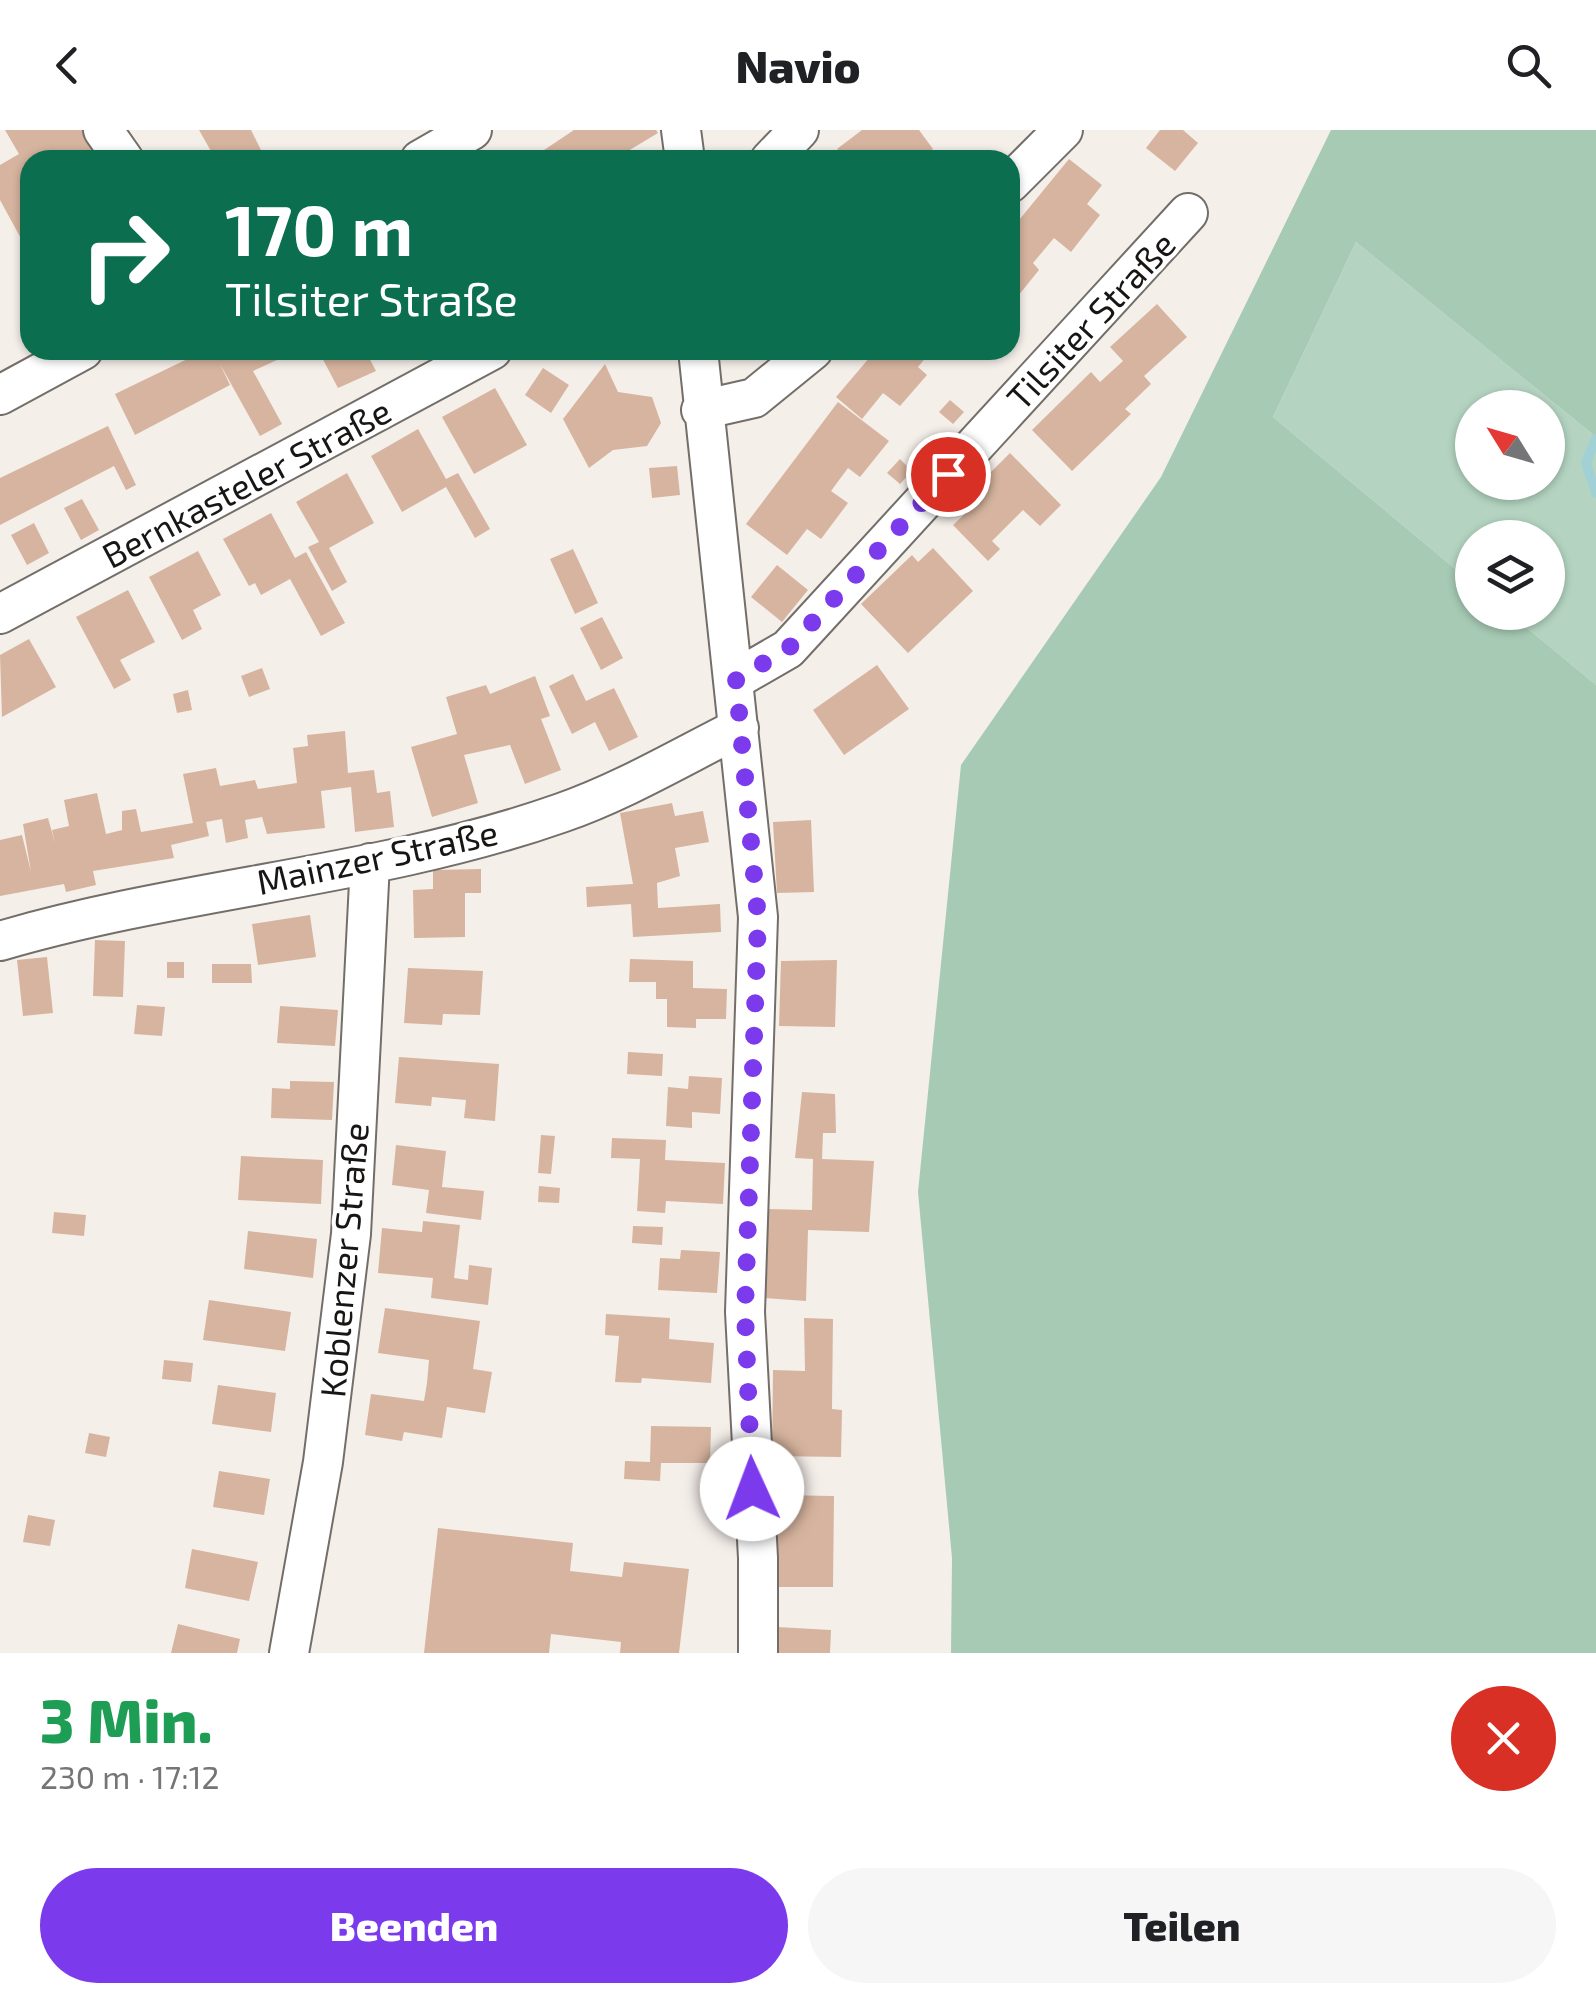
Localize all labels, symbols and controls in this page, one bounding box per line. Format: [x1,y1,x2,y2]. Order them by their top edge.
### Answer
icon: back [40,38,95,93]
text: Navio [735,38,861,92]
icon: search [1501,38,1556,93]
text: 170 m [225,186,413,270]
icon: right [60,190,190,320]
street label: Tilsiter Straße [997,222,1183,418]
text: Tilsiter Straße [225,271,518,325]
street label: Bernkasteler Straße [95,388,397,576]
north arrow [1455,390,1565,500]
map controls [1455,390,1565,630]
pin [906,432,991,517]
icon: arrive [921,447,976,502]
button: layers [1455,520,1565,630]
street label: Mainzer Straße [253,810,501,902]
street label: Koblenzer Straße [310,1121,376,1399]
position arrow [700,1437,804,1541]
text: 3 Min. [40,1683,213,1755]
button: close [1451,1686,1556,1791]
text: 230 m · 17:12 [40,1757,219,1795]
button: Beenden [40,1868,788,1983]
button: Teilen [808,1868,1556,1983]

